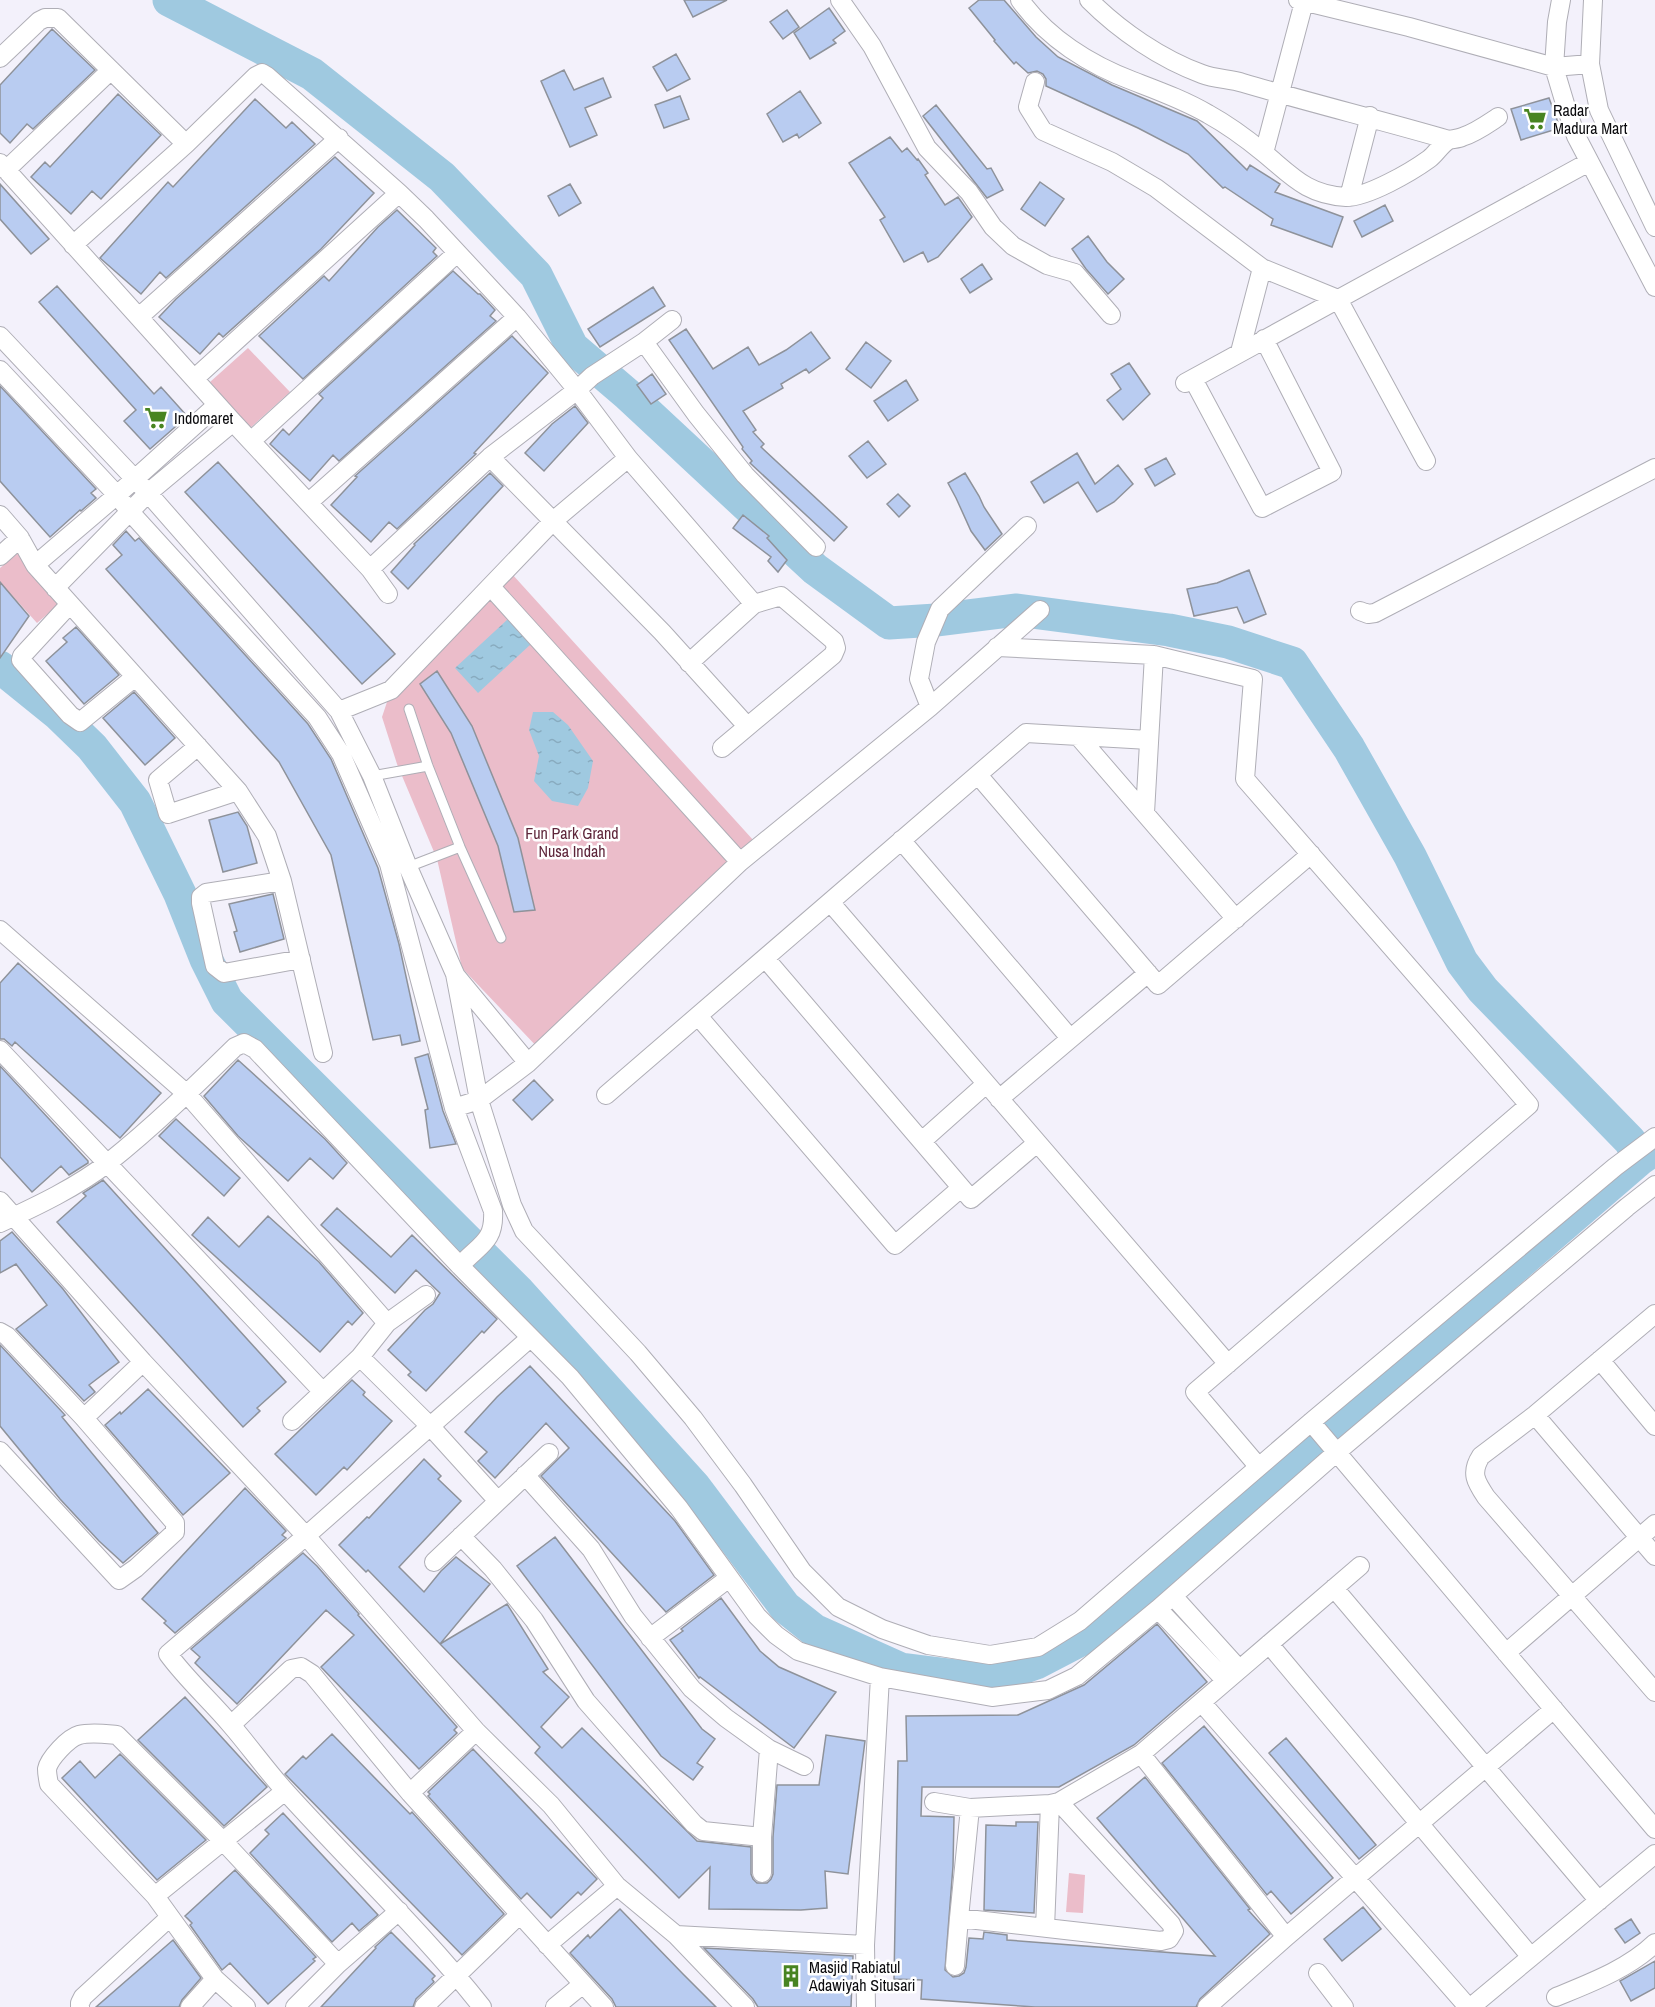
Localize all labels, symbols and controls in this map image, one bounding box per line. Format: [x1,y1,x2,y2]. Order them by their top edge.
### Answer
place label: Radar Madura Mart [1553,99,1628,139]
supermarket icon: Radar Madura Mart [1522,106,1548,132]
supermarket icon: Indomaret [143,405,169,431]
place label: Indomaret [174,407,233,429]
park label: Fun Park Grand Nusa Indah [525,822,619,862]
place label: Masjid Rabiatul Adawiyah Situsari [808,1956,915,1996]
building icon: Masjid Rabiatul Adawiyah Situsari [778,1963,804,1989]

